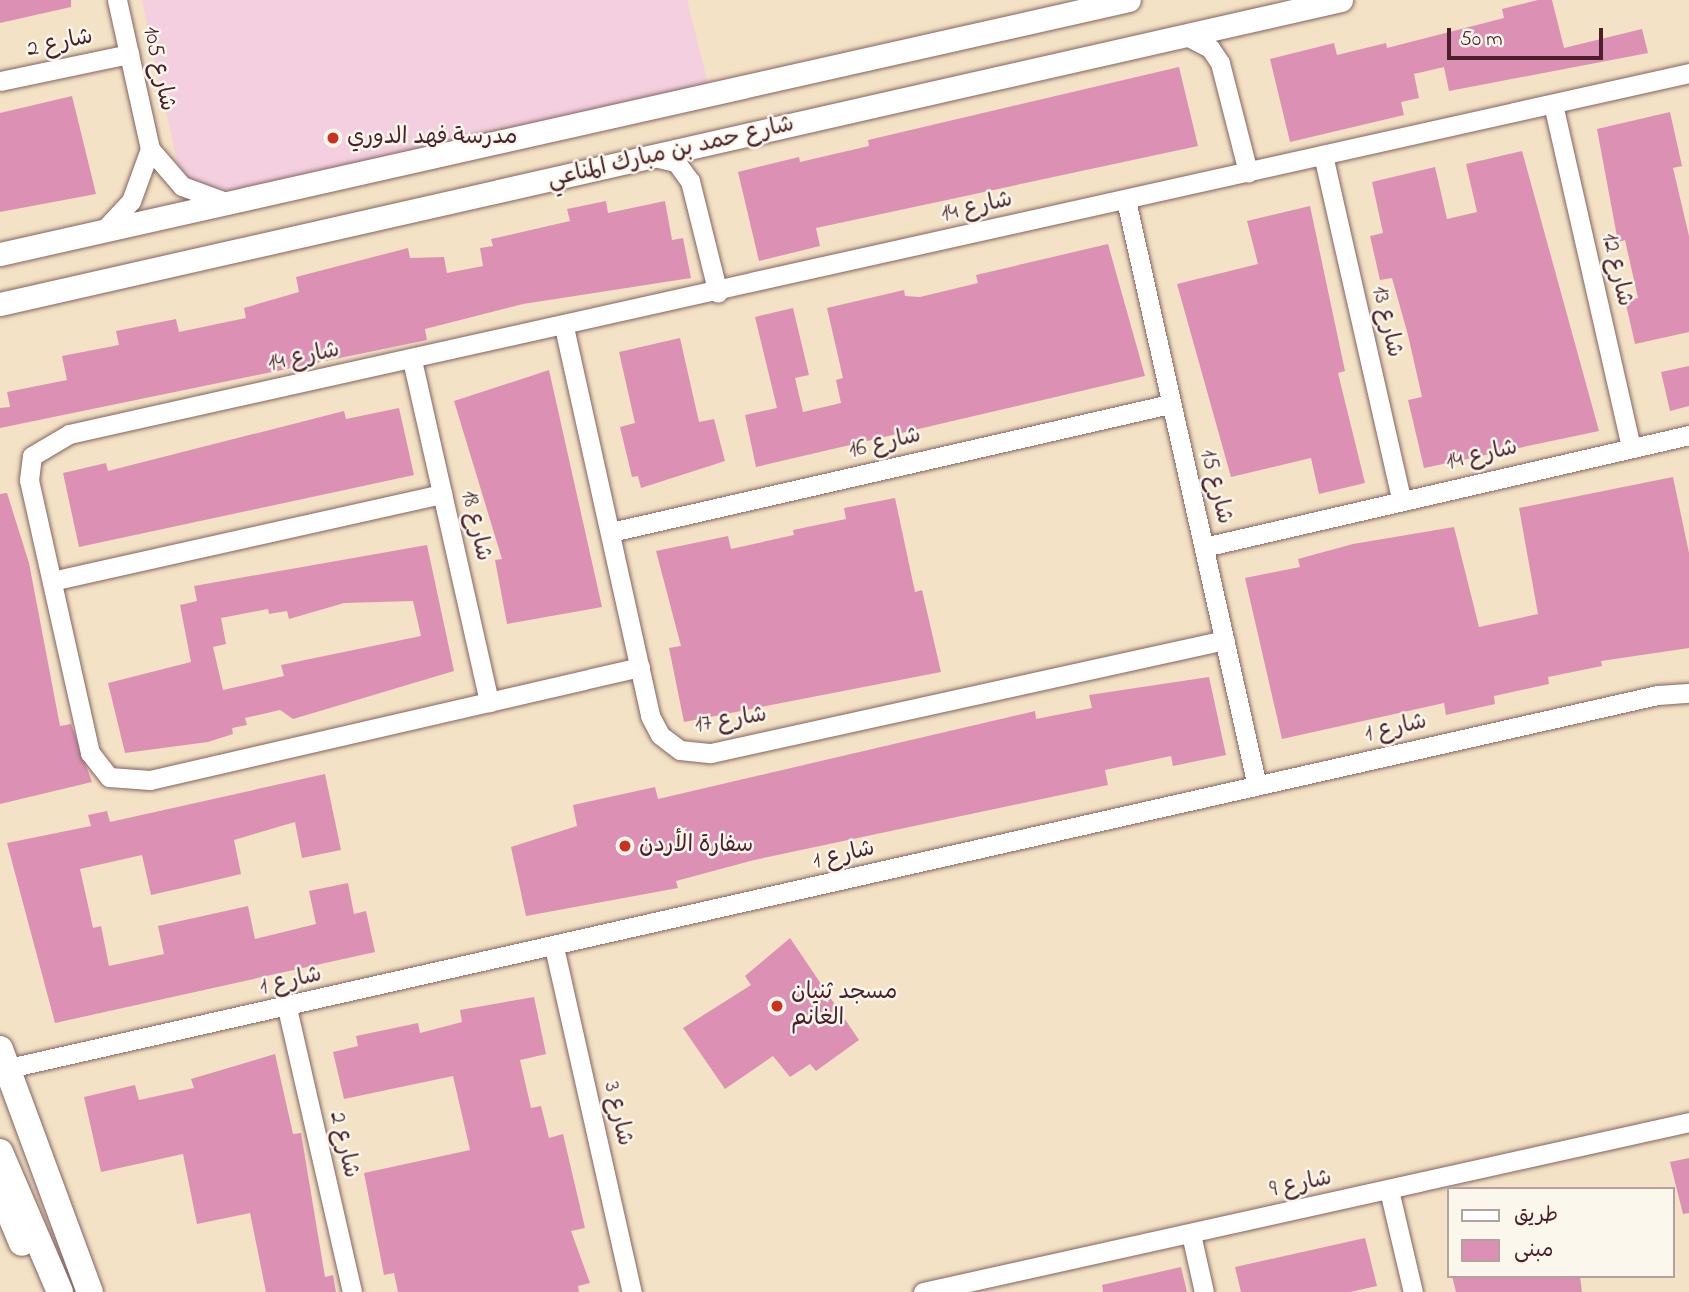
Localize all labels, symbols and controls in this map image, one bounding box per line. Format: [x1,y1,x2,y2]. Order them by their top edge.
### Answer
scale bar [1451,14,1607,58]
street label: شارع 2 [24,24,96,64]
street label: شارع 105 [136,24,180,114]
text: 50 m [1460,25,1503,55]
street label: شارع حمد بن مبارك المناعي [545,111,797,195]
place label: مدرسة فهد الدوري [347,124,517,152]
marker: مدرسة فهد الدوري [325,130,341,146]
street label: شارع 14 [939,186,1015,230]
street label: شارع 12 [1594,231,1638,309]
street label: شارع 13 [1364,284,1408,360]
street label: شارع 14 [266,337,342,379]
street label: شارع 16 [846,422,924,466]
street label: شارع 14 [1444,434,1520,478]
street label: شارع 15 [1192,447,1238,527]
street label: شارع 18 [454,488,496,564]
street label: شارع 17 [693,702,769,740]
street label: شارع 1 [1362,708,1430,750]
place label: سفارة الأردن [639,832,753,860]
street label: شارع 1 [810,835,878,877]
marker: سفارة الأردن [617,838,633,854]
street label: شارع 1 [257,961,325,1003]
place label: مسجد ثنيان الغانم [791,979,897,1033]
marker: مسجد ثنيان الغانم [769,998,785,1014]
street label: شارع 3 [596,1079,638,1149]
street label: شارع 2 [322,1109,364,1181]
street label: شارع 9 [1268,1165,1334,1205]
legend [1448,1187,1675,1278]
text: طريق [1514,1201,1558,1231]
text: مبنى [1514,1236,1553,1266]

